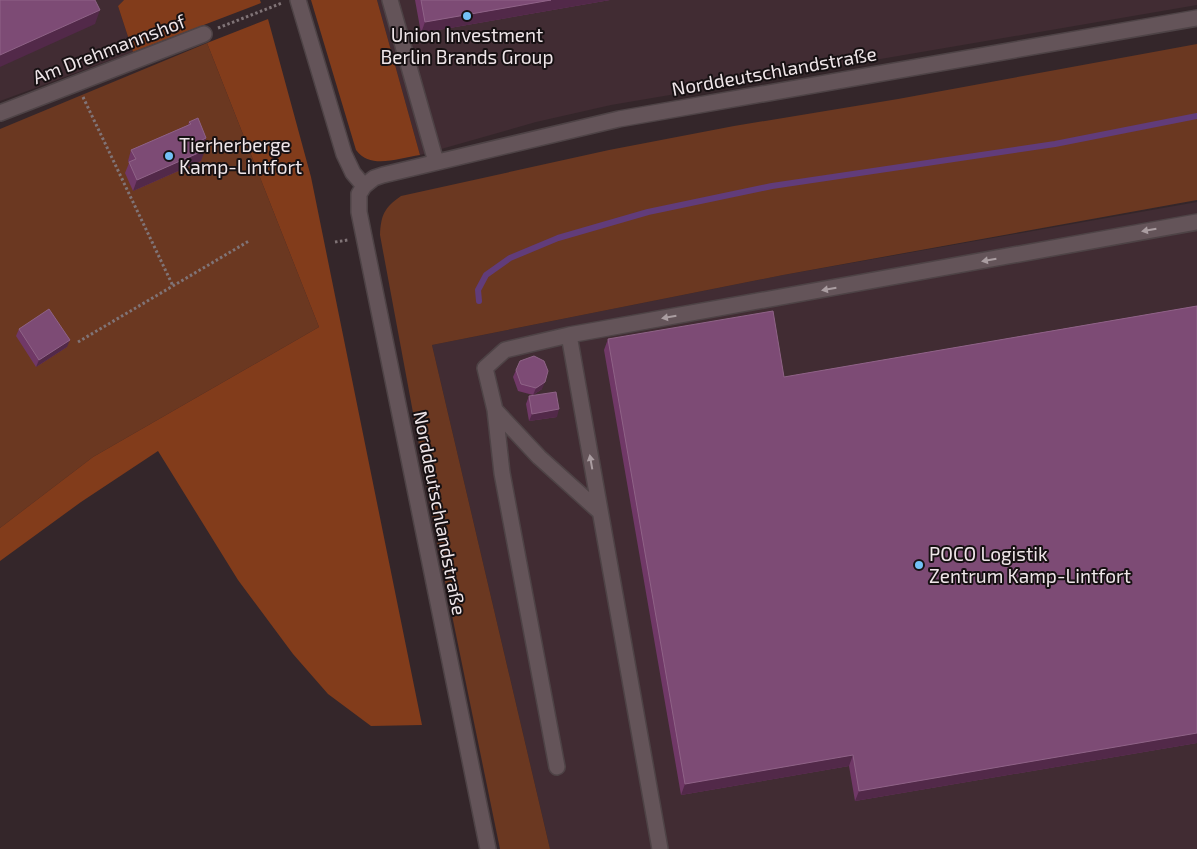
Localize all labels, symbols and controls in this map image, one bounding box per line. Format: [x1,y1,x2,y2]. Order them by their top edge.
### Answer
street label: Am Drehmannshof [29,9,189,88]
marker: Union Investment Berlin Brands Group [461,10,473,22]
place label: Union Investment Berlin Brands Group [381,23,553,68]
street label: Norddeutschlandstraße [670,41,878,100]
place label: Tierherberge Kamp-Lintfort [179,133,302,178]
marker: Tierherberge Kamp-Lintfort [163,150,175,162]
one-way arrow [1141,227,1157,235]
one-way arrow [981,256,997,264]
one-way arrow [821,285,837,293]
one-way arrow [661,313,677,321]
street label: Norddeutschlandstraße [409,409,472,617]
one-way arrow [587,454,595,470]
place label: POCO Logistik Zentrum Kamp-Lintfort [929,542,1131,587]
marker: POCO Logistik Zentrum Kamp-Lintfort [913,559,925,571]

